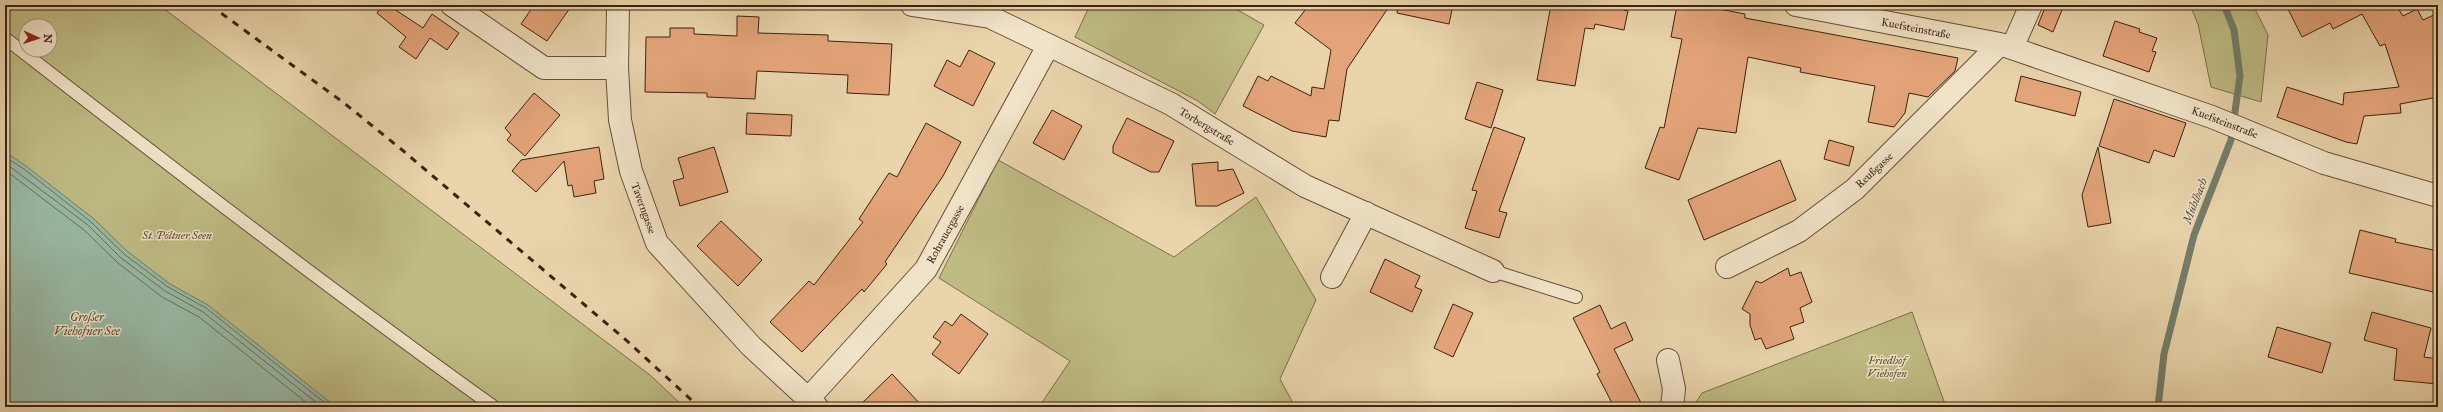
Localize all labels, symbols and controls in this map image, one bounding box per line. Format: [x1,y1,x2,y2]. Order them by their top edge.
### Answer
street label: Kuefsteinstraße [1880,15,1952,42]
north arrow [18,18,58,58]
text: N [41,33,54,44]
street label: Kuefsteinstraße [2190,104,2260,141]
street label: Torbergstraße [1177,105,1237,148]
street label: Reußgasse [1853,150,1896,191]
water label: Mühlbach [2179,176,2210,227]
street label: Taverngasse [628,181,659,236]
street label: Rohrauergasse [924,202,967,266]
park label: St. Pöltner Seen [141,229,212,242]
water label: Großer Viehofner See [54,310,121,338]
park label: Friedhof Viehofen [1867,354,1909,380]

